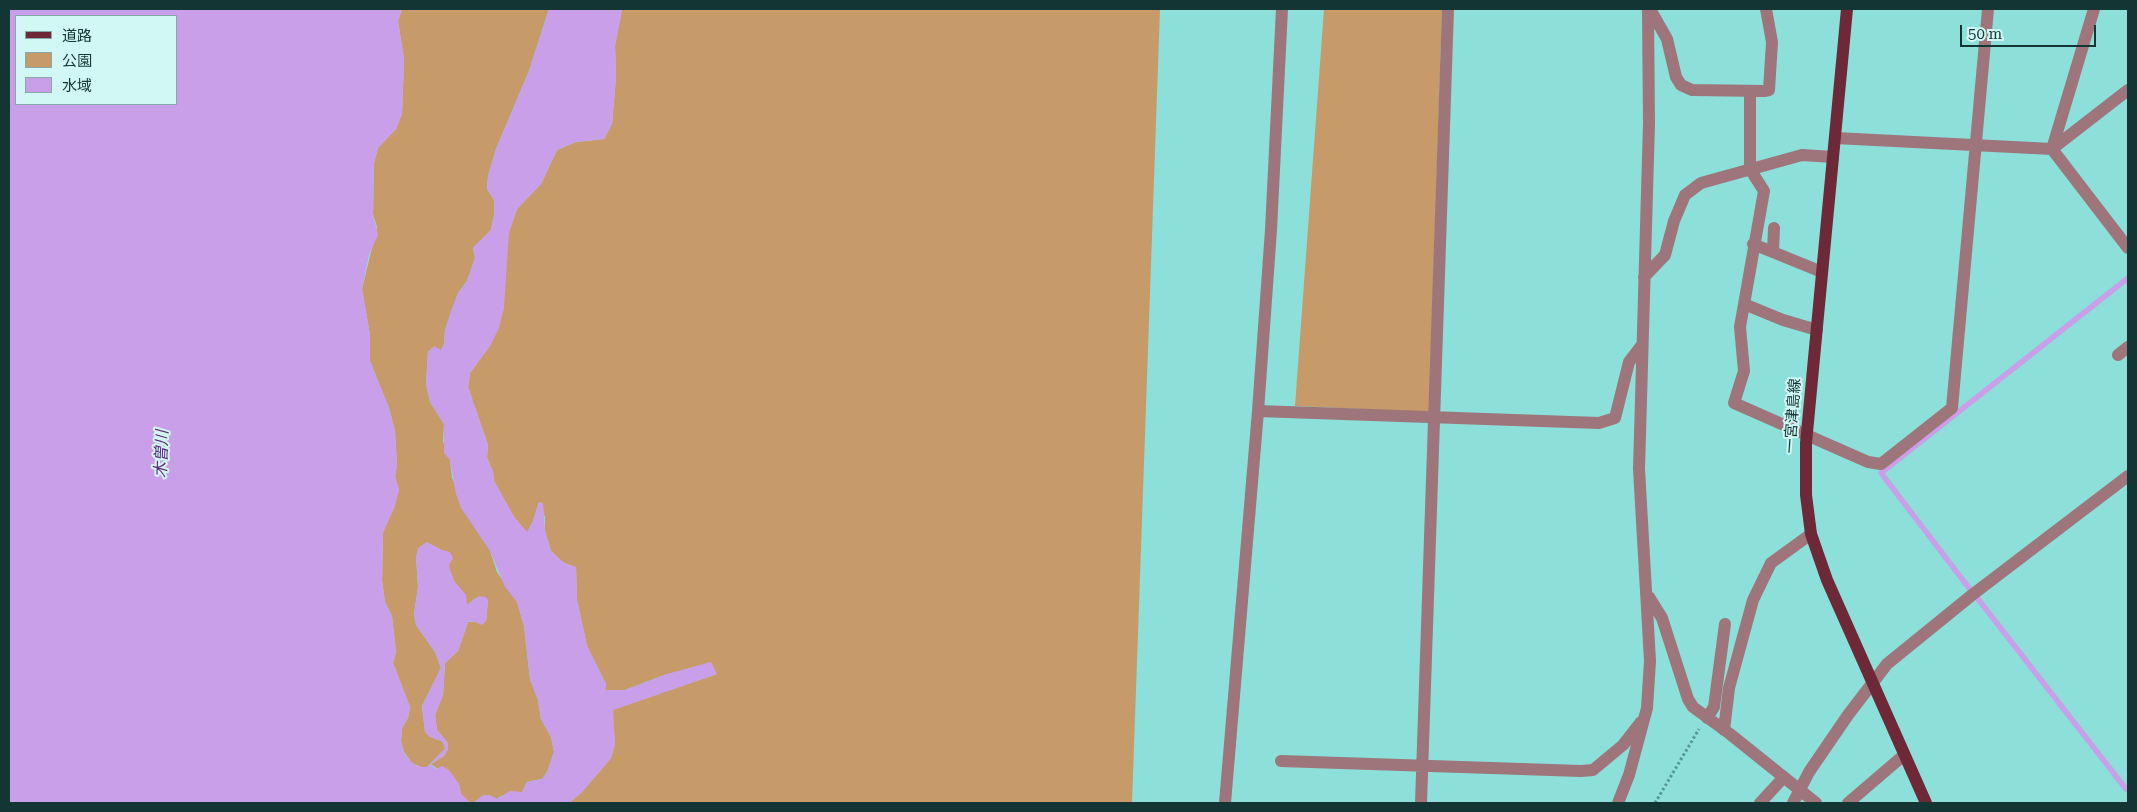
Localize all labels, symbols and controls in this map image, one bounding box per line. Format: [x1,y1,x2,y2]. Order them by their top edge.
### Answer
legend [15,15,178,105]
scale bar [1962,15,2098,47]
text: 50 m [1968,25,2002,43]
text: 道路 [62,27,92,45]
text: 公園 [62,52,92,70]
text: 水域 [62,77,92,95]
street label: 一宮津島線 [1781,378,1805,454]
water label: 木曽川 [152,430,172,478]

